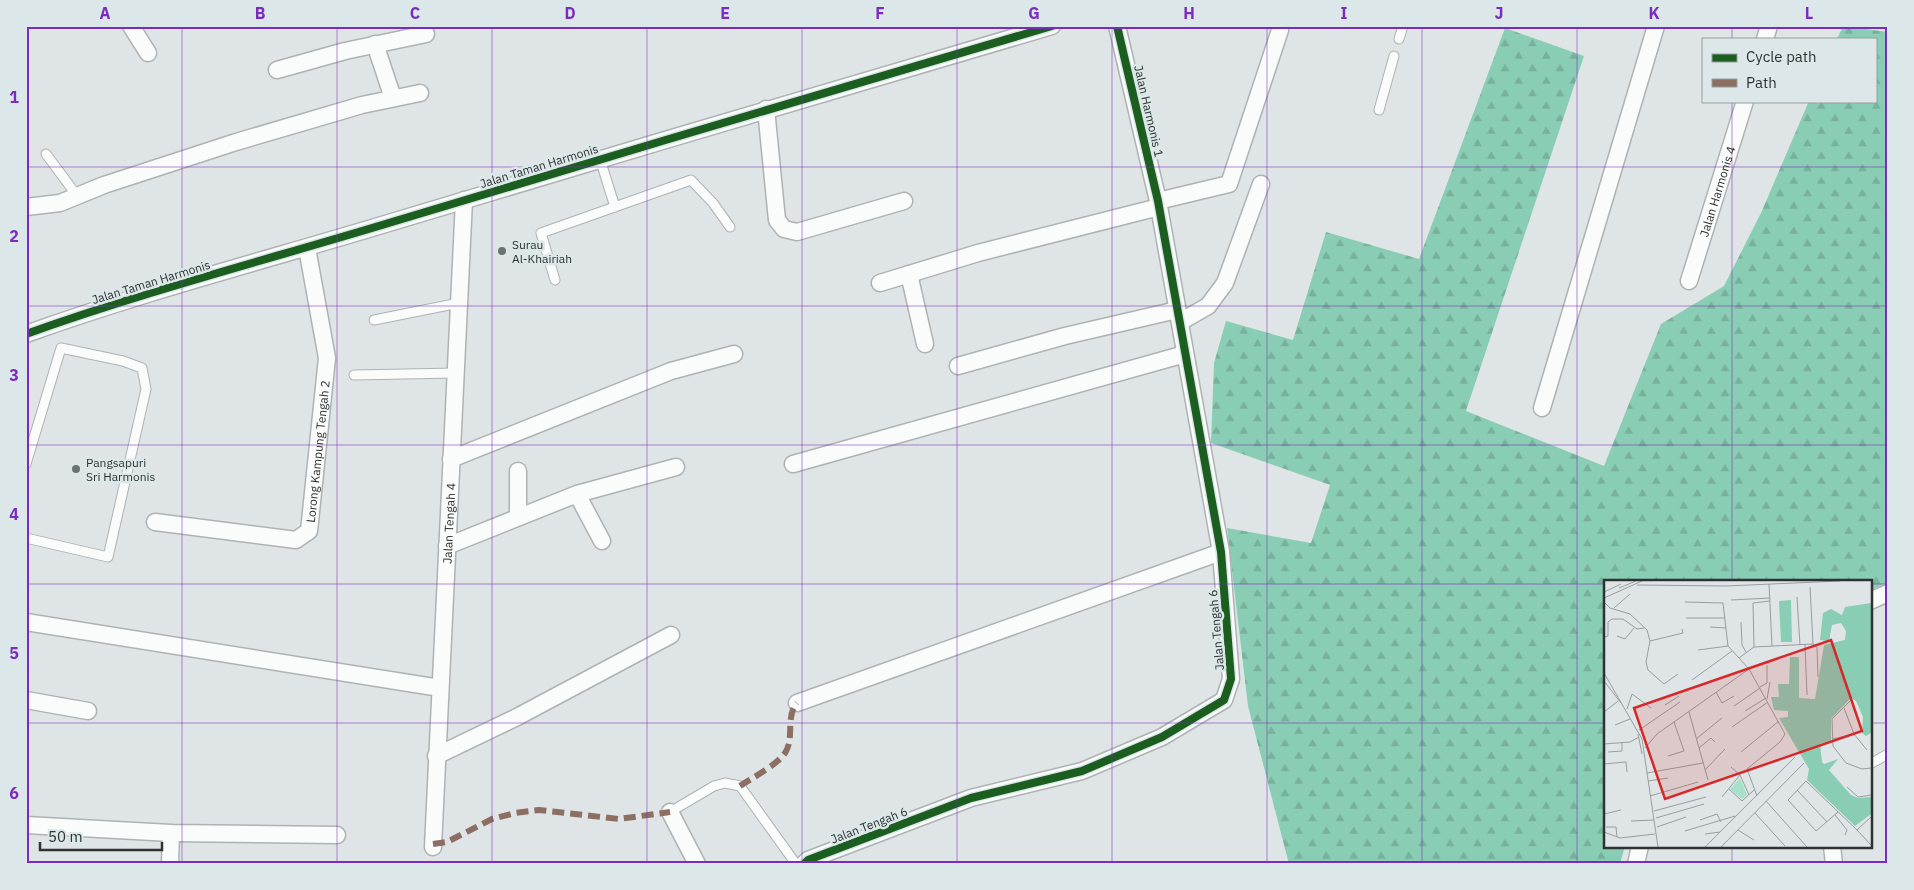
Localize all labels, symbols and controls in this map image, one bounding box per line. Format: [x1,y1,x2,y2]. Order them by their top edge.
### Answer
text: A [100,3,111,23]
text: B [255,3,266,23]
text: C [410,3,420,23]
text: D [564,3,576,23]
text: E [720,3,730,23]
text: F [875,3,885,23]
text: G [1028,3,1040,23]
text: H [1183,3,1195,23]
text: I [1341,3,1348,23]
text: J [1495,3,1503,23]
text: K [1648,3,1660,23]
text: L [1805,3,1813,23]
legend [1702,38,1876,102]
text: Cycle path [1746,47,1817,66]
street label: Jalan Harmonis 1 [1131,63,1167,159]
text: Path [1746,73,1777,92]
text: 1 [9,87,19,107]
street label: Jalan Taman Harmonis [478,141,600,191]
street label: Jalan Harmonis 4 [1696,144,1738,238]
text: 2 [9,226,19,246]
place label: Surau Al-Khairiah [512,237,572,266]
marker: Surau Al-Khairiah [496,245,508,257]
street label: Jalan Taman Harmonis [90,257,212,307]
text: 3 [9,365,19,385]
street label: Lorong Kampung Tengah 2 [302,379,332,523]
place label: Pangsapuri Sri Harmonis [86,455,156,484]
marker: Pangsapuri Sri Harmonis [70,463,82,475]
street label: Jalan Tengah 4 [439,483,458,564]
text: 4 [9,504,19,524]
inset map [1604,580,1872,848]
street label: Jalan Tengah 6 [1205,589,1227,671]
text: 5 [9,643,19,663]
text: 6 [9,783,19,803]
street label: Jalan Tengah 6 [829,804,909,846]
scale bar [40,820,162,852]
text: 50 m [48,827,83,846]

